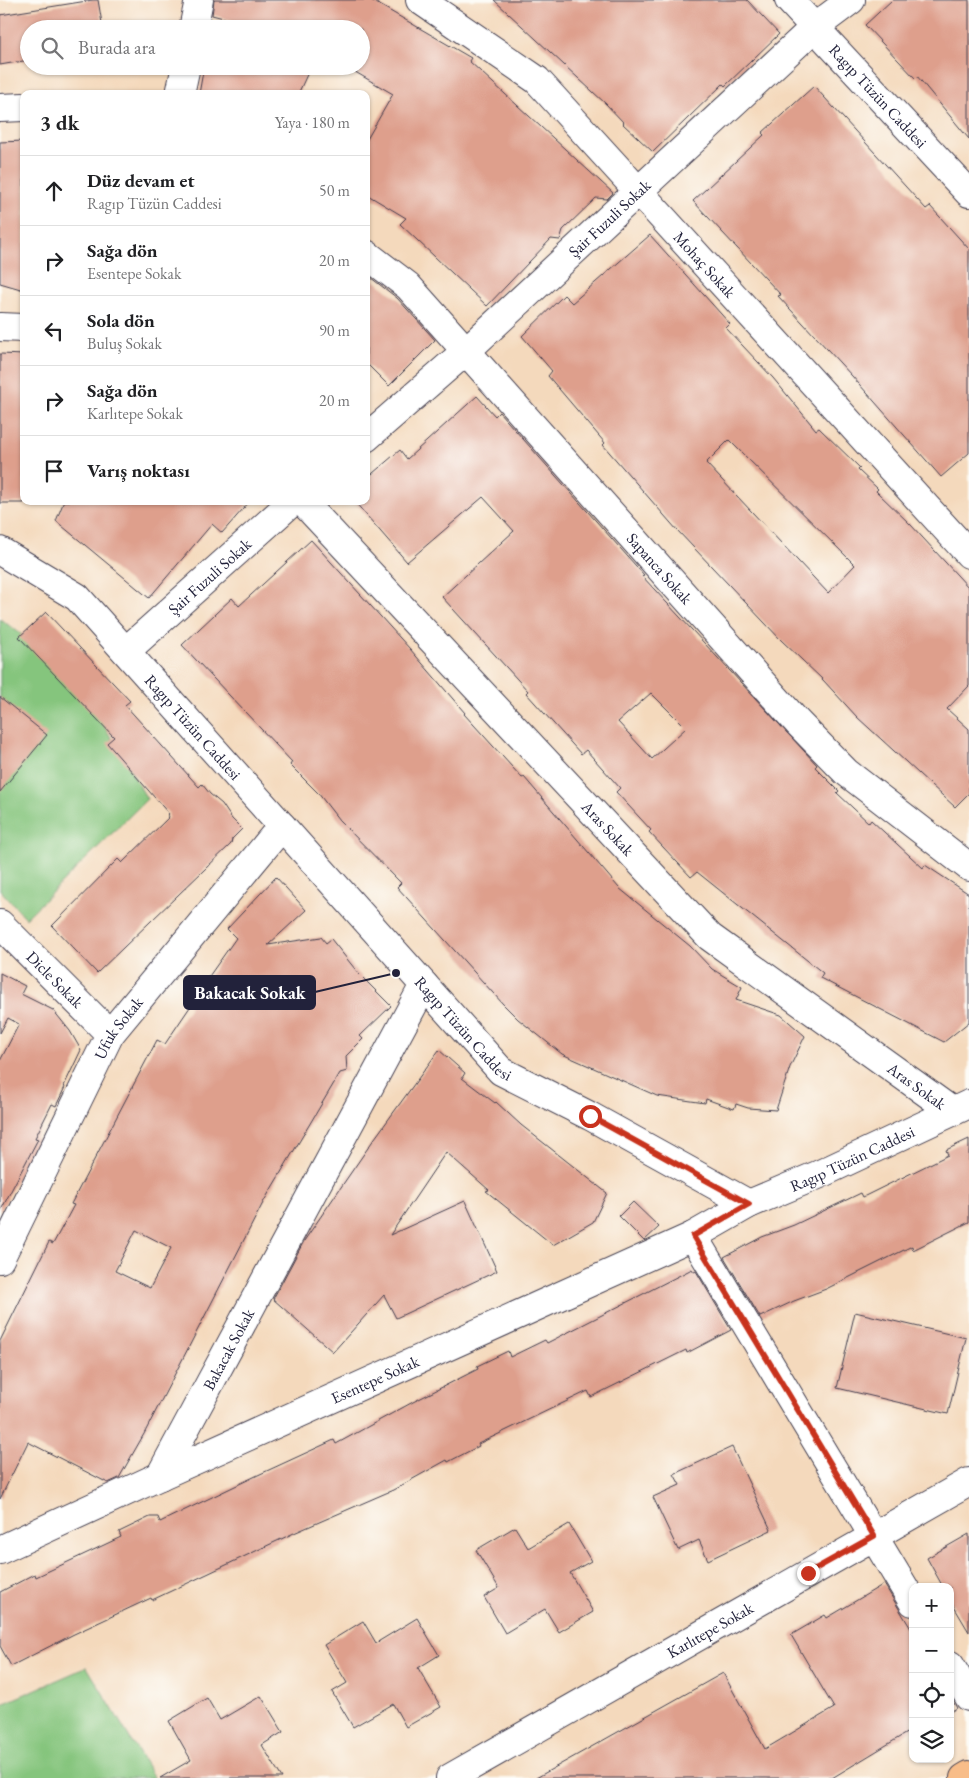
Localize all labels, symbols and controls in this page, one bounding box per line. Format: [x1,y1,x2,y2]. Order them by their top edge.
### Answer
search box [20,20,370,75]
icon: search [38,34,66,62]
text: Burada ara [78,35,156,60]
street label: Ragıp Tüzün Caddesi [825,39,932,152]
text: 3 dk [40,109,79,136]
text: Yaya · 180 m [275,112,350,133]
text: Düz devam et [87,168,195,193]
street label: Şair Fuzuli Sokak [564,174,655,261]
icon: ahead [40,177,68,205]
text: 50 m [319,180,350,201]
text: Ragıp Tüzün Caddesi [87,193,222,214]
street label: Mohaç Sokak [669,227,741,302]
text: Sağa dön [87,238,158,263]
icon: right [40,247,68,275]
text: 20 m [319,250,350,271]
text: Esentepe Sokak [87,263,181,284]
text: Sola dön [87,308,155,333]
icon: left [40,317,68,345]
text: 90 m [319,320,350,341]
text: Buluş Sokak [87,333,162,354]
text: Sağa dön [87,378,158,403]
icon: right [40,387,68,415]
text: 20 m [319,390,350,411]
text: Karlıtepe Sokak [87,403,183,424]
icon: arrive [40,457,68,485]
text: Varış noktası [87,458,190,483]
street label: Sapanca Sokak [622,528,698,609]
street label: Şair Fuzuli Sokak [163,533,256,619]
street label: Ragıp Tüzün Caddesi [140,670,246,784]
street label: Aras Sokak [577,795,639,860]
street label: Dicle Sokak [22,946,89,1013]
street label: Ragıp Tüzün Caddesi [410,972,515,1085]
callout: Bakacak Sokak [184,976,315,1009]
text: Bakacak Sokak [194,981,307,1004]
street label: Ufuk Sokak [89,992,148,1063]
street label: Aras Sokak [882,1057,951,1114]
route start [579,1105,602,1128]
street label: Ragıp Tüzün Caddesi [787,1121,918,1196]
street label: Bakacak Sokak [198,1304,259,1394]
street label: Esentepe Sokak [328,1350,423,1408]
route end [797,1562,820,1585]
map controls [909,1583,954,1763]
button: + [909,1583,954,1628]
street label: Karlıtepe Sokak [663,1597,757,1663]
button: − [909,1628,954,1673]
button: locate [909,1673,954,1718]
button: layers [909,1718,954,1763]

